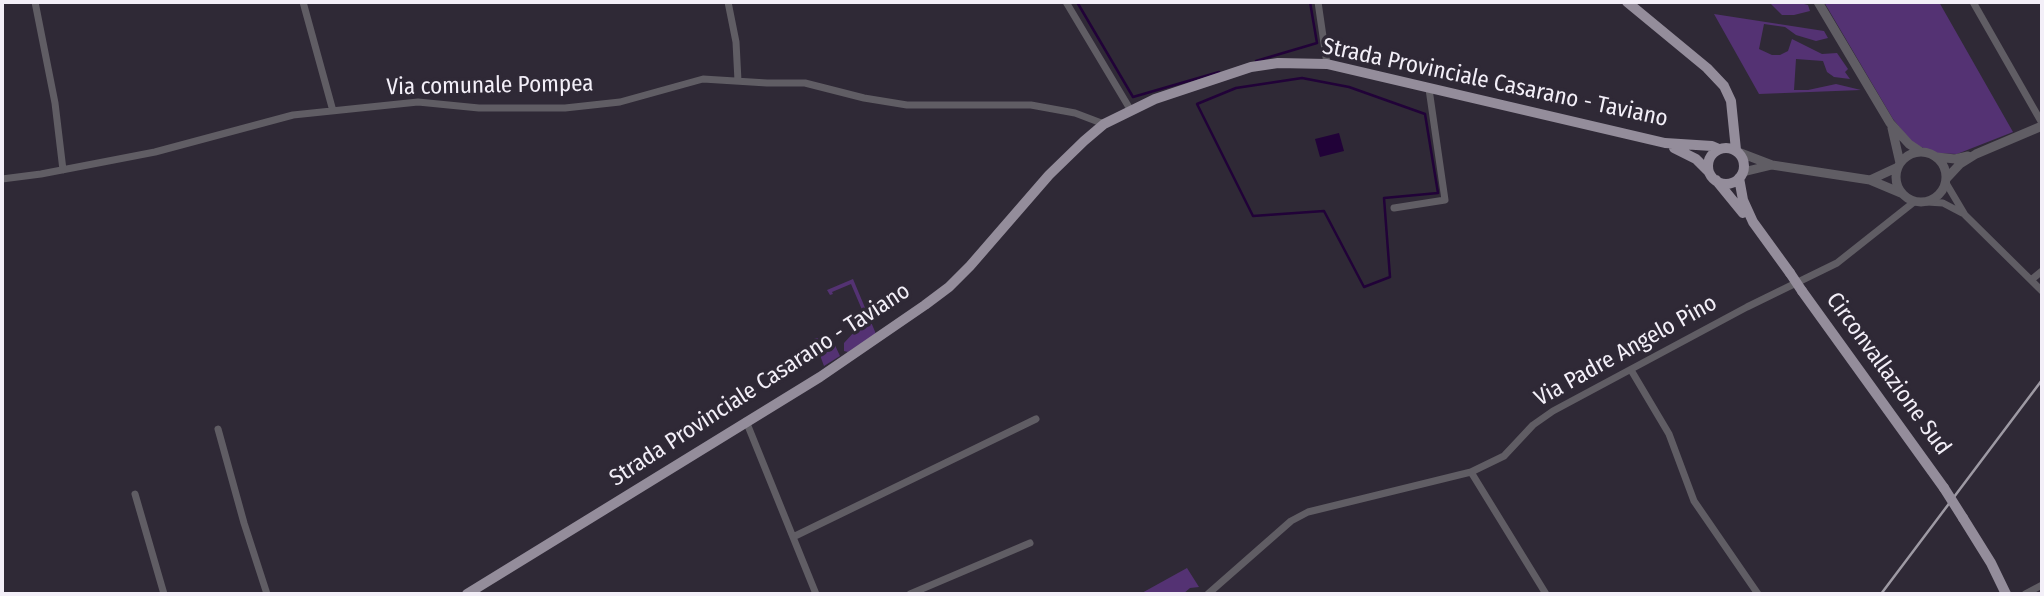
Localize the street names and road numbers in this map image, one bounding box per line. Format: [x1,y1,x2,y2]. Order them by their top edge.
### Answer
street label: Strada Provinciale Casarano - Taviano [1320,33,1670,133]
street label: Via comunale Pompea [386,70,594,102]
street label: Strada Provinciale Casarano - Taviano [605,277,915,493]
street label: Circonvallazione Sud [1820,287,1956,461]
street label: Via Padre Angelo Pino [1530,289,1722,413]

